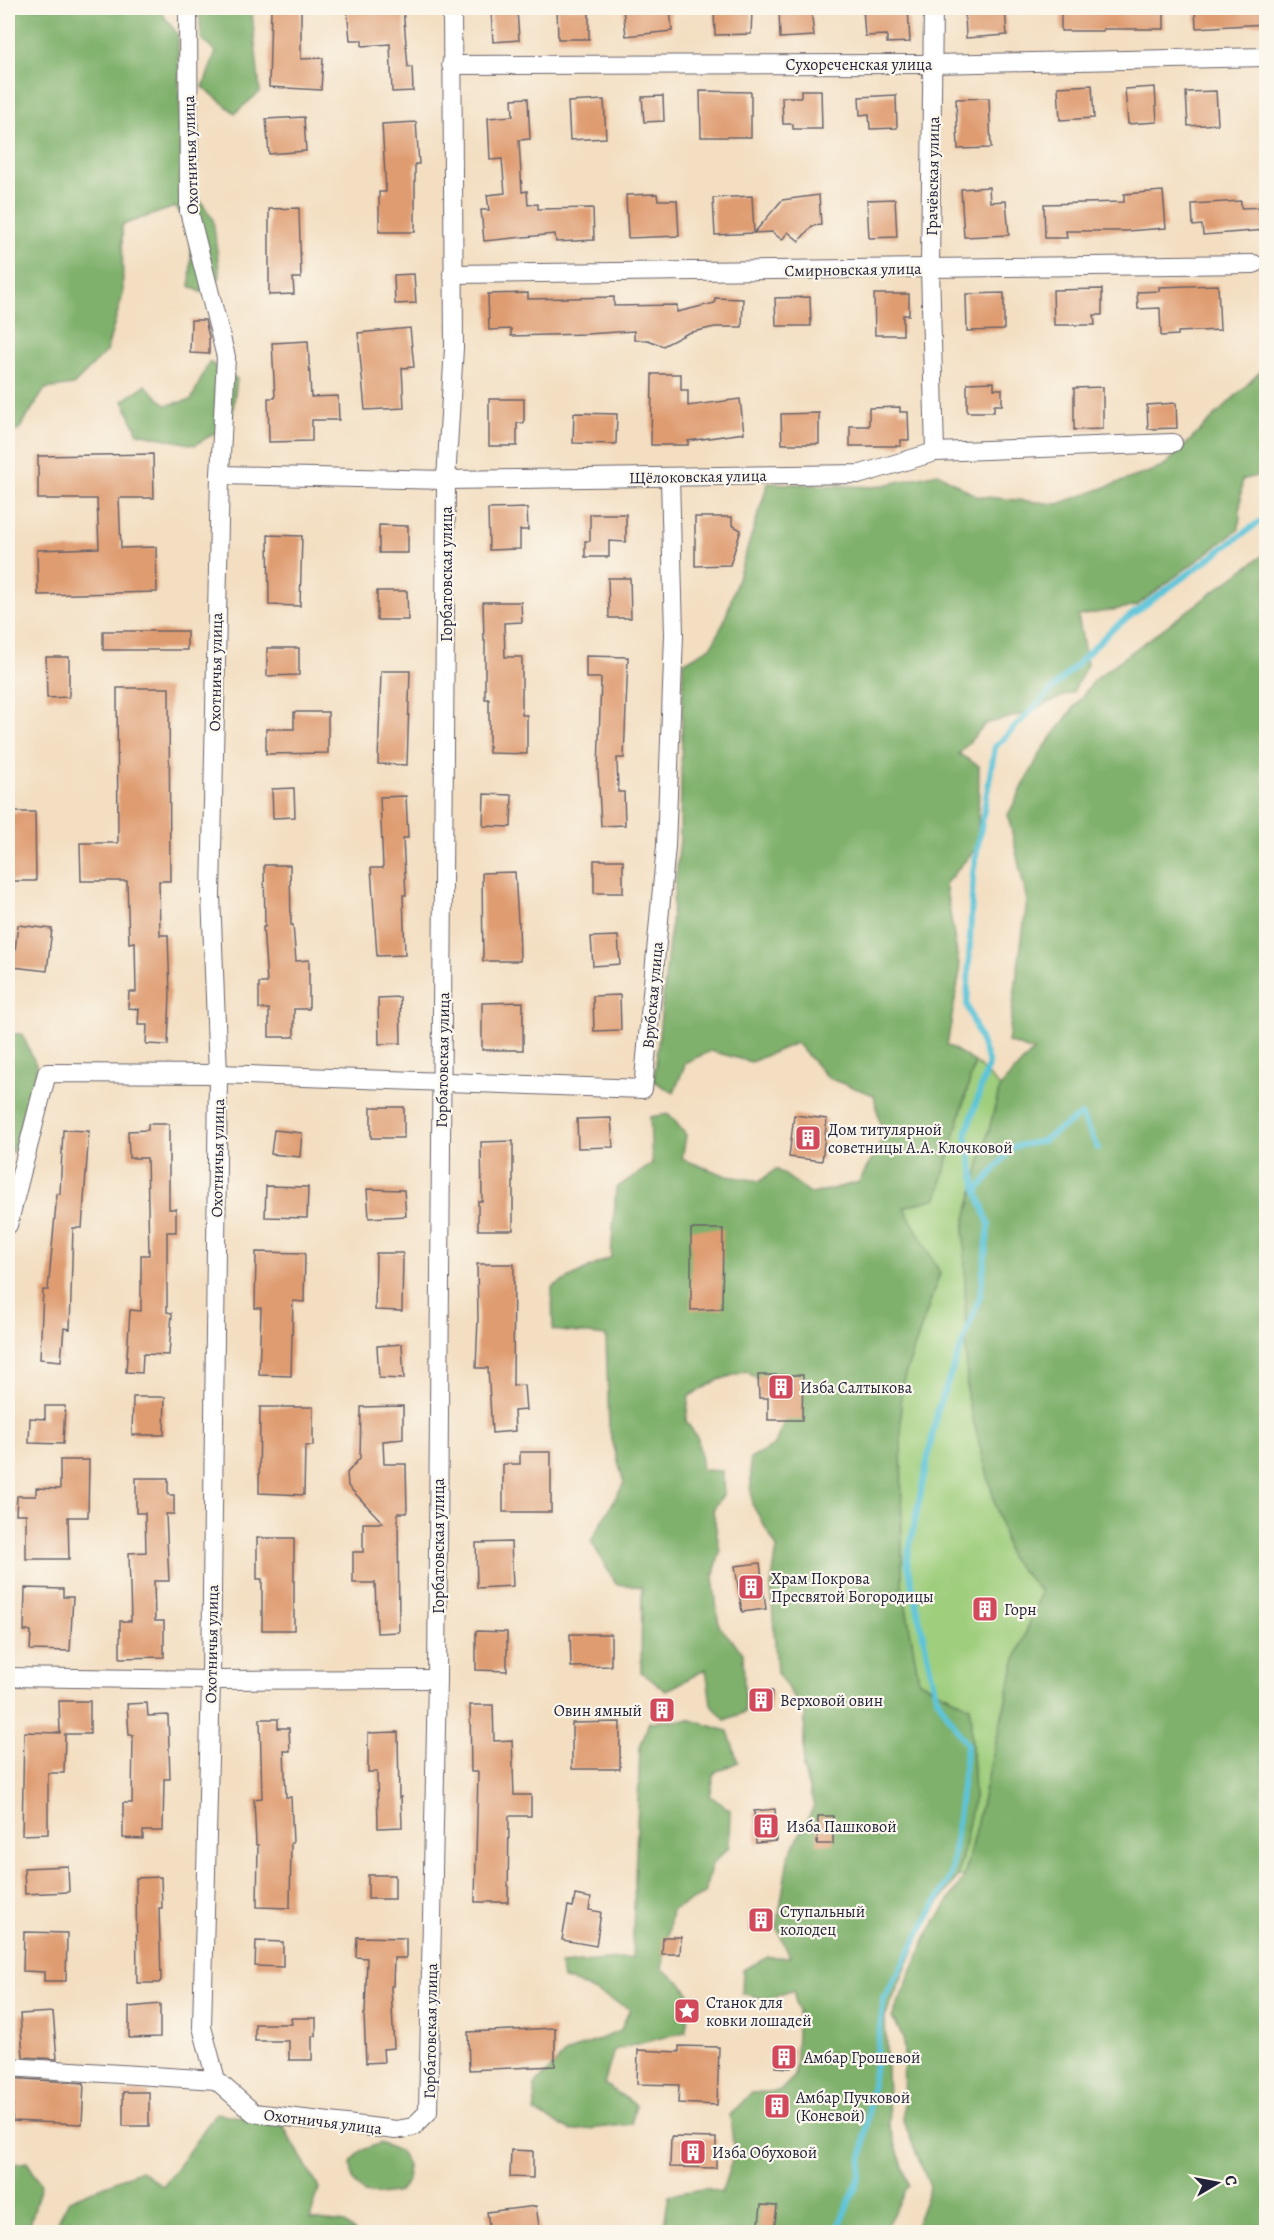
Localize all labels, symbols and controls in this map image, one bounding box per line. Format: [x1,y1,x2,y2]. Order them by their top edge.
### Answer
street label: Сухореченская улица [786,54,933,76]
street label: Охотничья улица [178,95,204,215]
street label: Грачёвская улица [921,115,945,236]
street label: Смирновская улица [784,258,922,282]
street label: Щёлоковская улица [629,465,768,489]
street label: Горбатовская улица [436,505,458,642]
street label: Охотничья улица [204,612,228,732]
street label: Врубская улица [637,940,669,1049]
street label: Горбатовская улица [431,991,455,1128]
street label: Охотничья улица [206,1098,230,1218]
place label: Дом титулярной советницы А.А. Клочковой [828,1119,1013,1159]
building icon: Дом титулярной советницы А.А. Клочковой [793,1123,823,1153]
building icon: Изба Салтыкова [766,1372,796,1402]
place label: Изба Салтыкова [800,1377,913,1399]
street label: Горбатовская улица [428,1477,450,1614]
place label: Храм Покрова Пресвятой Богородицы [771,1568,934,1608]
building icon: Храм Покрова Пресвятой Богородицы [736,1572,766,1602]
street label: Охотничья улица [200,1584,224,1704]
building icon: Горн [970,1594,1000,1624]
place label: Горн [1004,1599,1037,1621]
building icon: Верховой овин [746,1685,776,1715]
place label: Верховой овин [780,1690,883,1712]
building icon: Овин ямный [647,1695,677,1725]
place label: Овин ямный [554,1700,642,1722]
building icon: Изба Пашковой [751,1811,781,1841]
place label: Изба Пашковой [786,1816,897,1838]
place label: Ступальный колодец [780,1901,865,1941]
building icon: Ступальный колодец [746,1905,776,1935]
street label: Горбатовская улица [419,1962,443,2099]
place label: Станок для ковки лошадей [706,1992,812,2032]
place icon: Станок для ковки лошадей [672,1996,702,2026]
building icon: Амбар Грошевой [769,2042,799,2072]
place label: Амбар Грошевой [803,2047,920,2069]
place label: Амбар Пучковой (Коневой) [795,2087,910,2127]
building icon: Амбар Пучковой (Коневой) [762,2091,792,2121]
street label: Охотничья улица [263,2104,384,2140]
building icon: Изба Обуховой [678,2137,708,2167]
place label: Изба Обуховой [712,2142,817,2164]
north arrow [1187,2153,1247,2213]
text: С [1219,2174,1243,2187]

